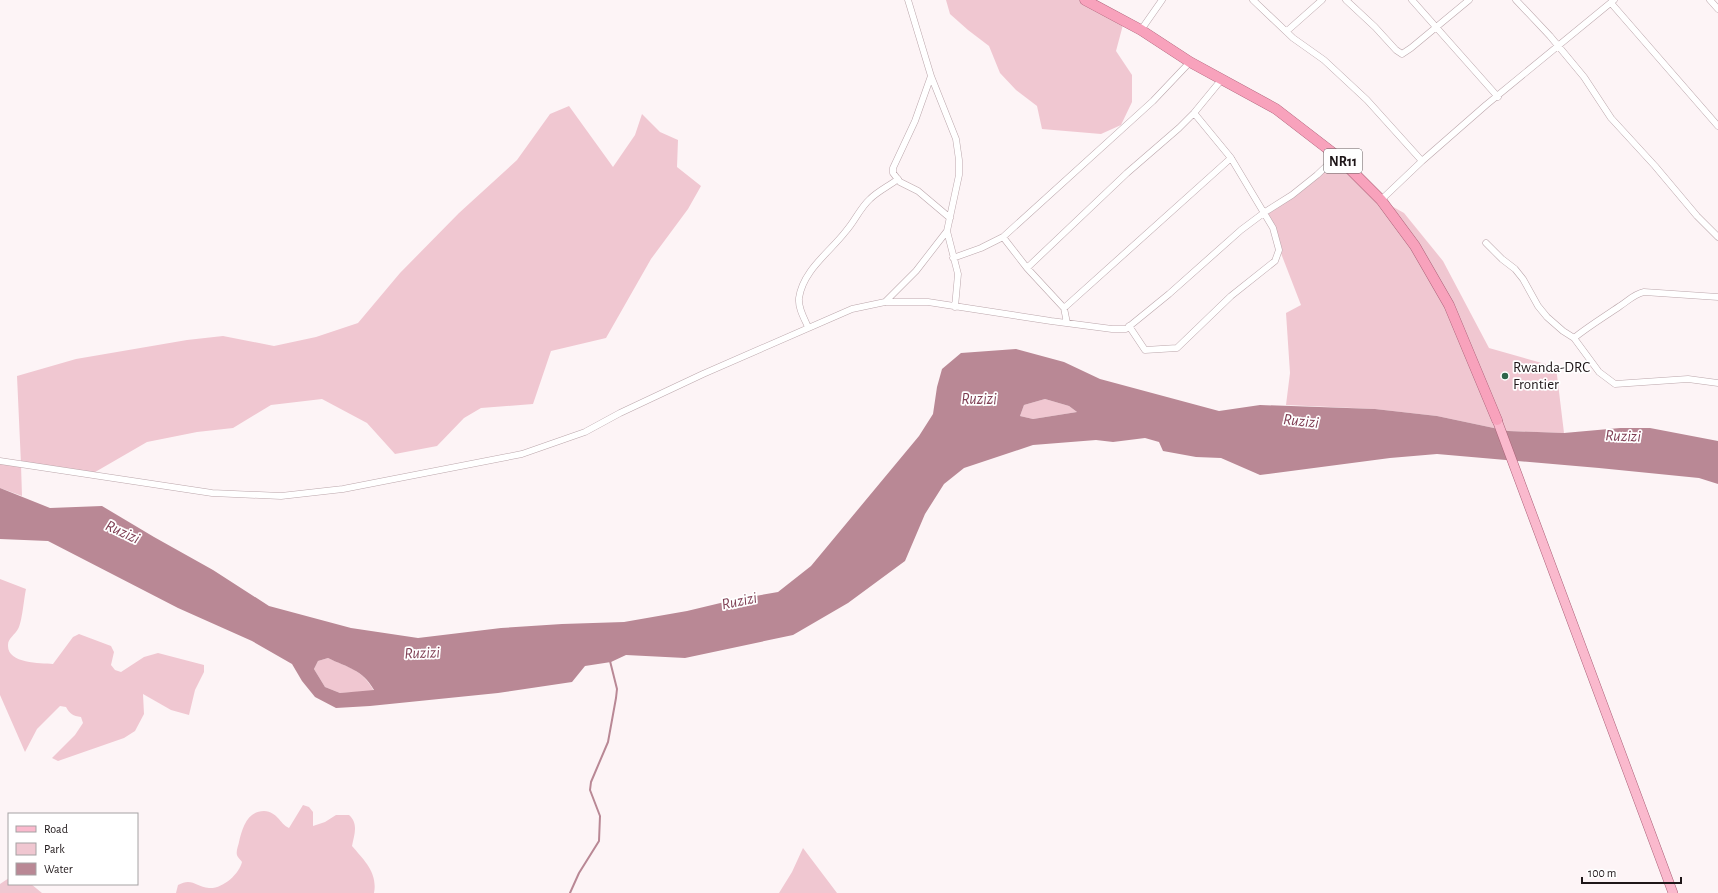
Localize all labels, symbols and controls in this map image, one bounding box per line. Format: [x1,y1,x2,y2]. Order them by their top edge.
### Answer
road number: NR11 [1324,149,1362,173]
place label: Rwanda-DRC Frontier [1513,360,1590,392]
marker: Rwanda-DRC Frontier [1500,371,1510,381]
water label: Ruzizi [961,391,997,407]
water label: Ruzizi [1282,411,1320,431]
water label: Ruzizi [1605,427,1642,445]
water label: Ruzizi [103,517,143,547]
water label: Ruzizi [720,589,759,613]
water label: Ruzizi [404,644,441,662]
legend [8,813,138,885]
text: Road [44,823,68,835]
text: Park [44,843,65,855]
scale bar [1582,859,1681,885]
text: Water [44,863,73,875]
text: 100 m [1588,867,1616,879]

